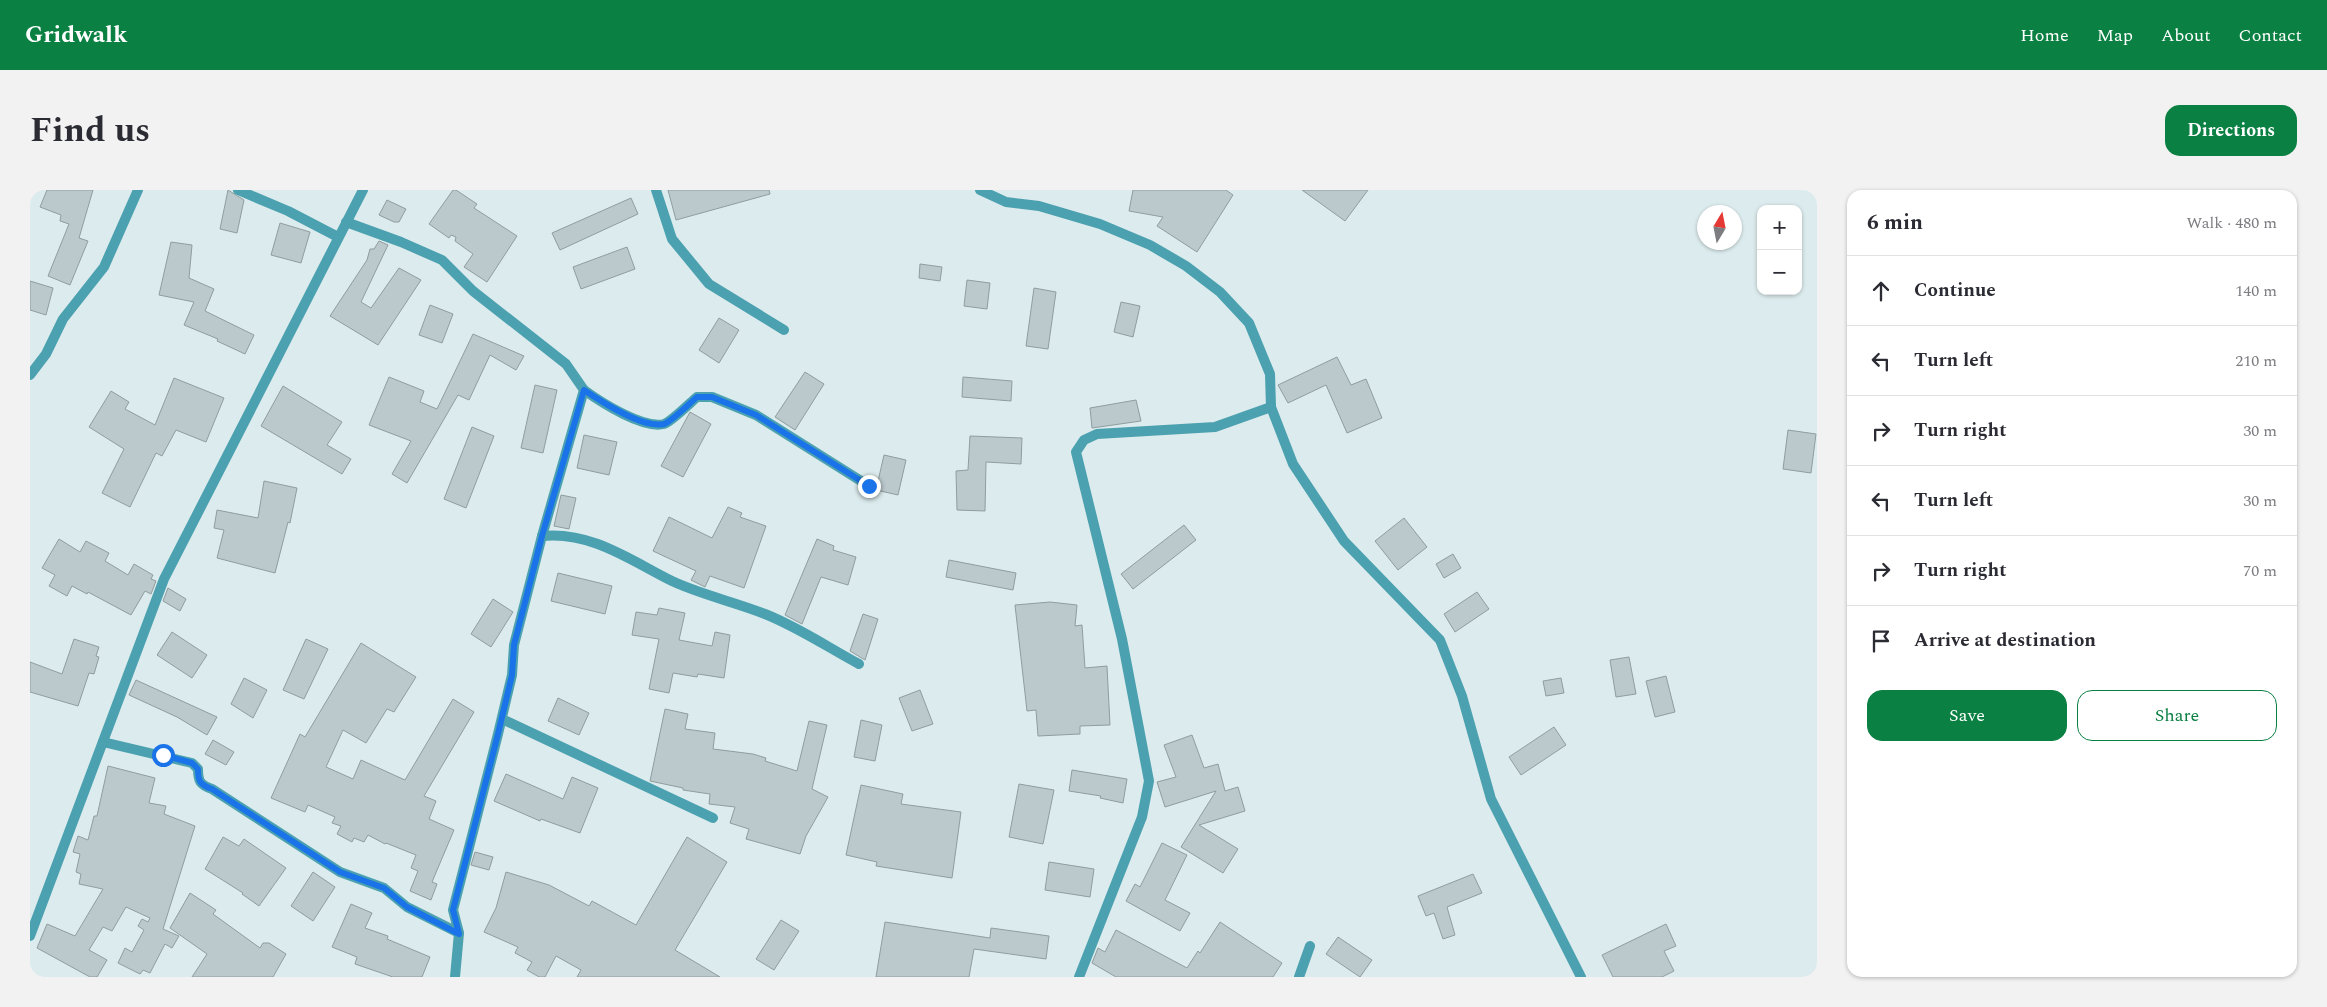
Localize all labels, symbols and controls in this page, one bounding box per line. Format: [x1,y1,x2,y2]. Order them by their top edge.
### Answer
text: Gridwalk [25,17,127,53]
text: Home [2020,22,2069,49]
text: Map [2097,22,2133,49]
text: About [2161,22,2211,49]
text: Contact [2239,22,2302,49]
text: Find us [30,104,150,157]
button: Directions [2165,105,2297,156]
north arrow [1697,205,1742,250]
map controls [1757,205,1802,295]
button: + [1757,205,1802,250]
text: 6 min [1867,207,1923,239]
text: Walk · 480 m [2186,211,2277,235]
button: − [1757,250,1802,295]
text: Continue [1914,276,1996,305]
icon: ahead [1867,277,1895,305]
text: 140 m [2235,279,2277,303]
text: Turn left [1914,346,1993,375]
icon: left [1867,347,1895,375]
text: 210 m [2235,349,2277,373]
text: Turn right [1914,416,2007,445]
icon: right [1867,417,1895,445]
text: 30 m [2243,419,2277,443]
route end [858,475,881,498]
text: Turn left [1914,486,1993,515]
icon: left [1867,487,1895,515]
text: 30 m [2243,489,2277,513]
text: Turn right [1914,556,2007,585]
icon: right [1867,557,1895,585]
text: 70 m [2243,559,2277,583]
text: Arrive at destination [1914,626,2096,655]
icon: arrive [1867,627,1895,655]
button: Save [1867,690,2067,741]
button: Share [2077,690,2277,741]
route start [152,744,175,767]

